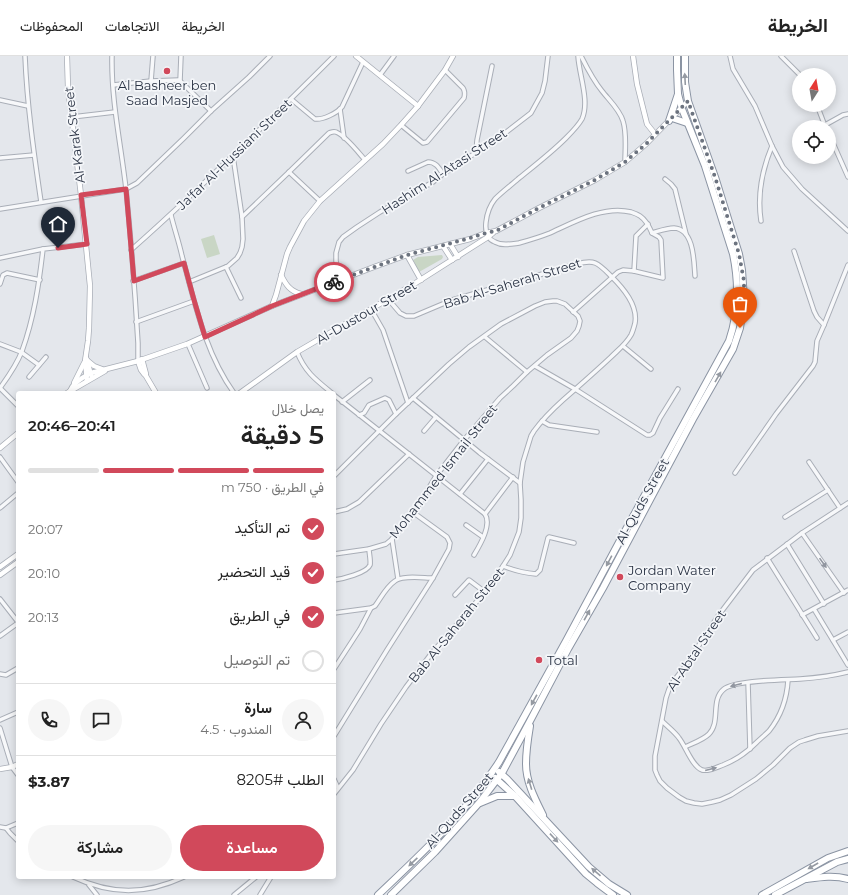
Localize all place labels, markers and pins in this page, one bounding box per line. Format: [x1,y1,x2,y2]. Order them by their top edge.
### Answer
marker: Al Basheer ben Saad Masjed [162,66,172,76]
place label: Al Basheer ben Saad Masjed [118,77,216,108]
pin [41,207,75,248]
pin [723,287,757,328]
place label: Jordan Water Company [627,562,716,593]
marker: Jordan Water Company [615,572,625,582]
place label: Total [547,652,578,668]
marker: Total [534,655,544,665]

